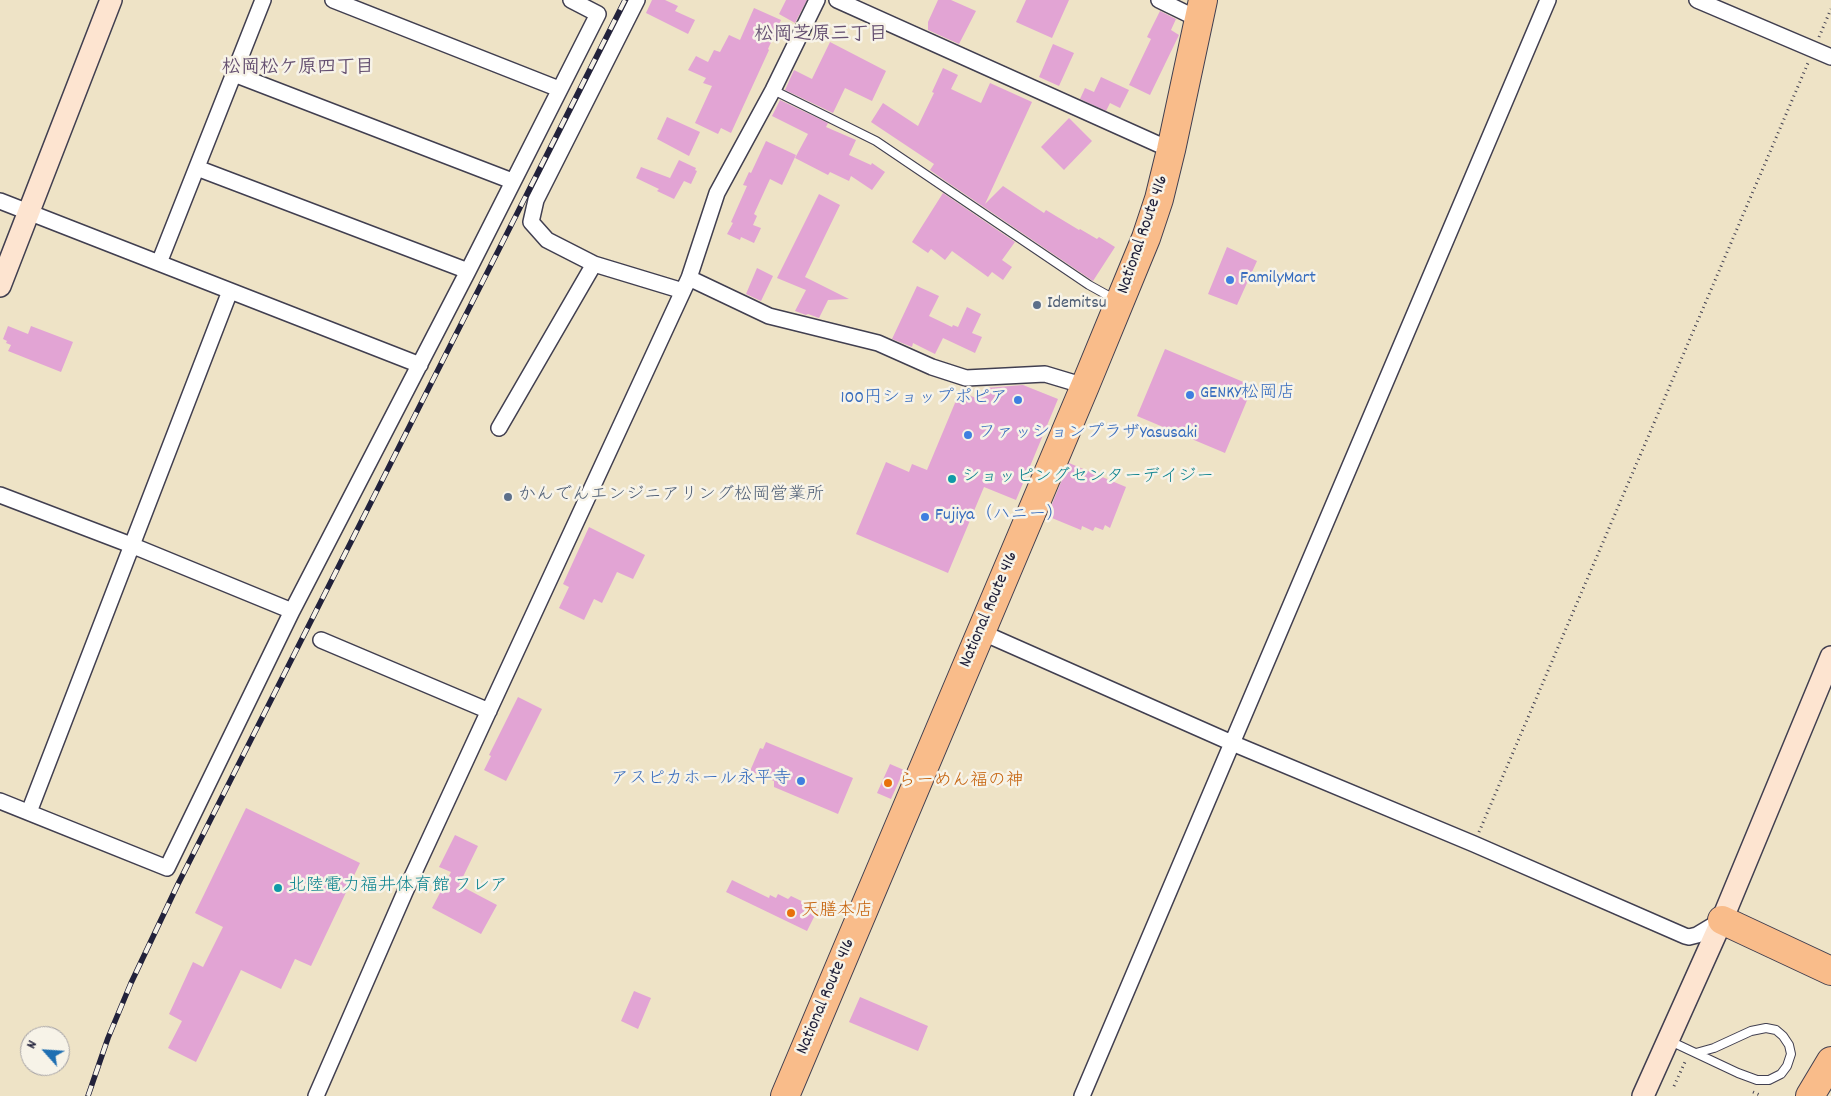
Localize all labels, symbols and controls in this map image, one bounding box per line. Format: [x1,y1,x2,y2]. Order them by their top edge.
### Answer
district label: 松岡芝原三丁目 [755,25,887,47]
district label: 松岡松ケ原四丁目 [222,58,374,80]
street label: National Route 416 [1114,173,1174,297]
place label: FamilyMart [1240,269,1316,291]
marker: FamilyMart [1224,274,1236,286]
place label: Idemitsu [1047,294,1107,316]
marker: Idemitsu [1031,299,1043,311]
place label: GENKY松岡店 [1200,384,1295,406]
place label: 100円ショップポピア [840,389,1008,411]
marker: GENKY松岡店 [1184,389,1196,401]
marker: 100円ショップポピア [1012,394,1024,406]
place label: ファッションプラザYasusaki [978,424,1197,446]
marker: ファッションプラザYasusaki [962,429,974,441]
place label: ショッピングセンターデイジー [962,468,1214,490]
marker: ショッピングセンターデイジー [946,473,958,485]
place label: かんでんエンジニアリング松岡営業所 [518,486,824,508]
marker: かんでんエンジニアリング松岡営業所 [502,491,514,503]
place label: Fujiya（ハニー） [935,506,1064,528]
marker: Fujiya（ハニー） [919,511,931,523]
street label: National Route 416 [956,549,1024,671]
place label: アスピカホール永平寺 [611,770,791,792]
place label: らーめん福の神 [898,772,1024,794]
marker: アスピカホール永平寺 [795,775,807,787]
marker: らーめん福の神 [882,777,894,789]
place label: 北陸電力福井体育館 フレア [288,877,508,899]
marker: 北陸電力福井体育館 フレア [272,882,284,894]
place label: 天膳本店 [801,902,873,924]
marker: 天膳本店 [785,907,797,919]
street label: National Route 416 [793,936,861,1058]
north arrow [20,1026,70,1076]
text: N [22,1037,43,1052]

